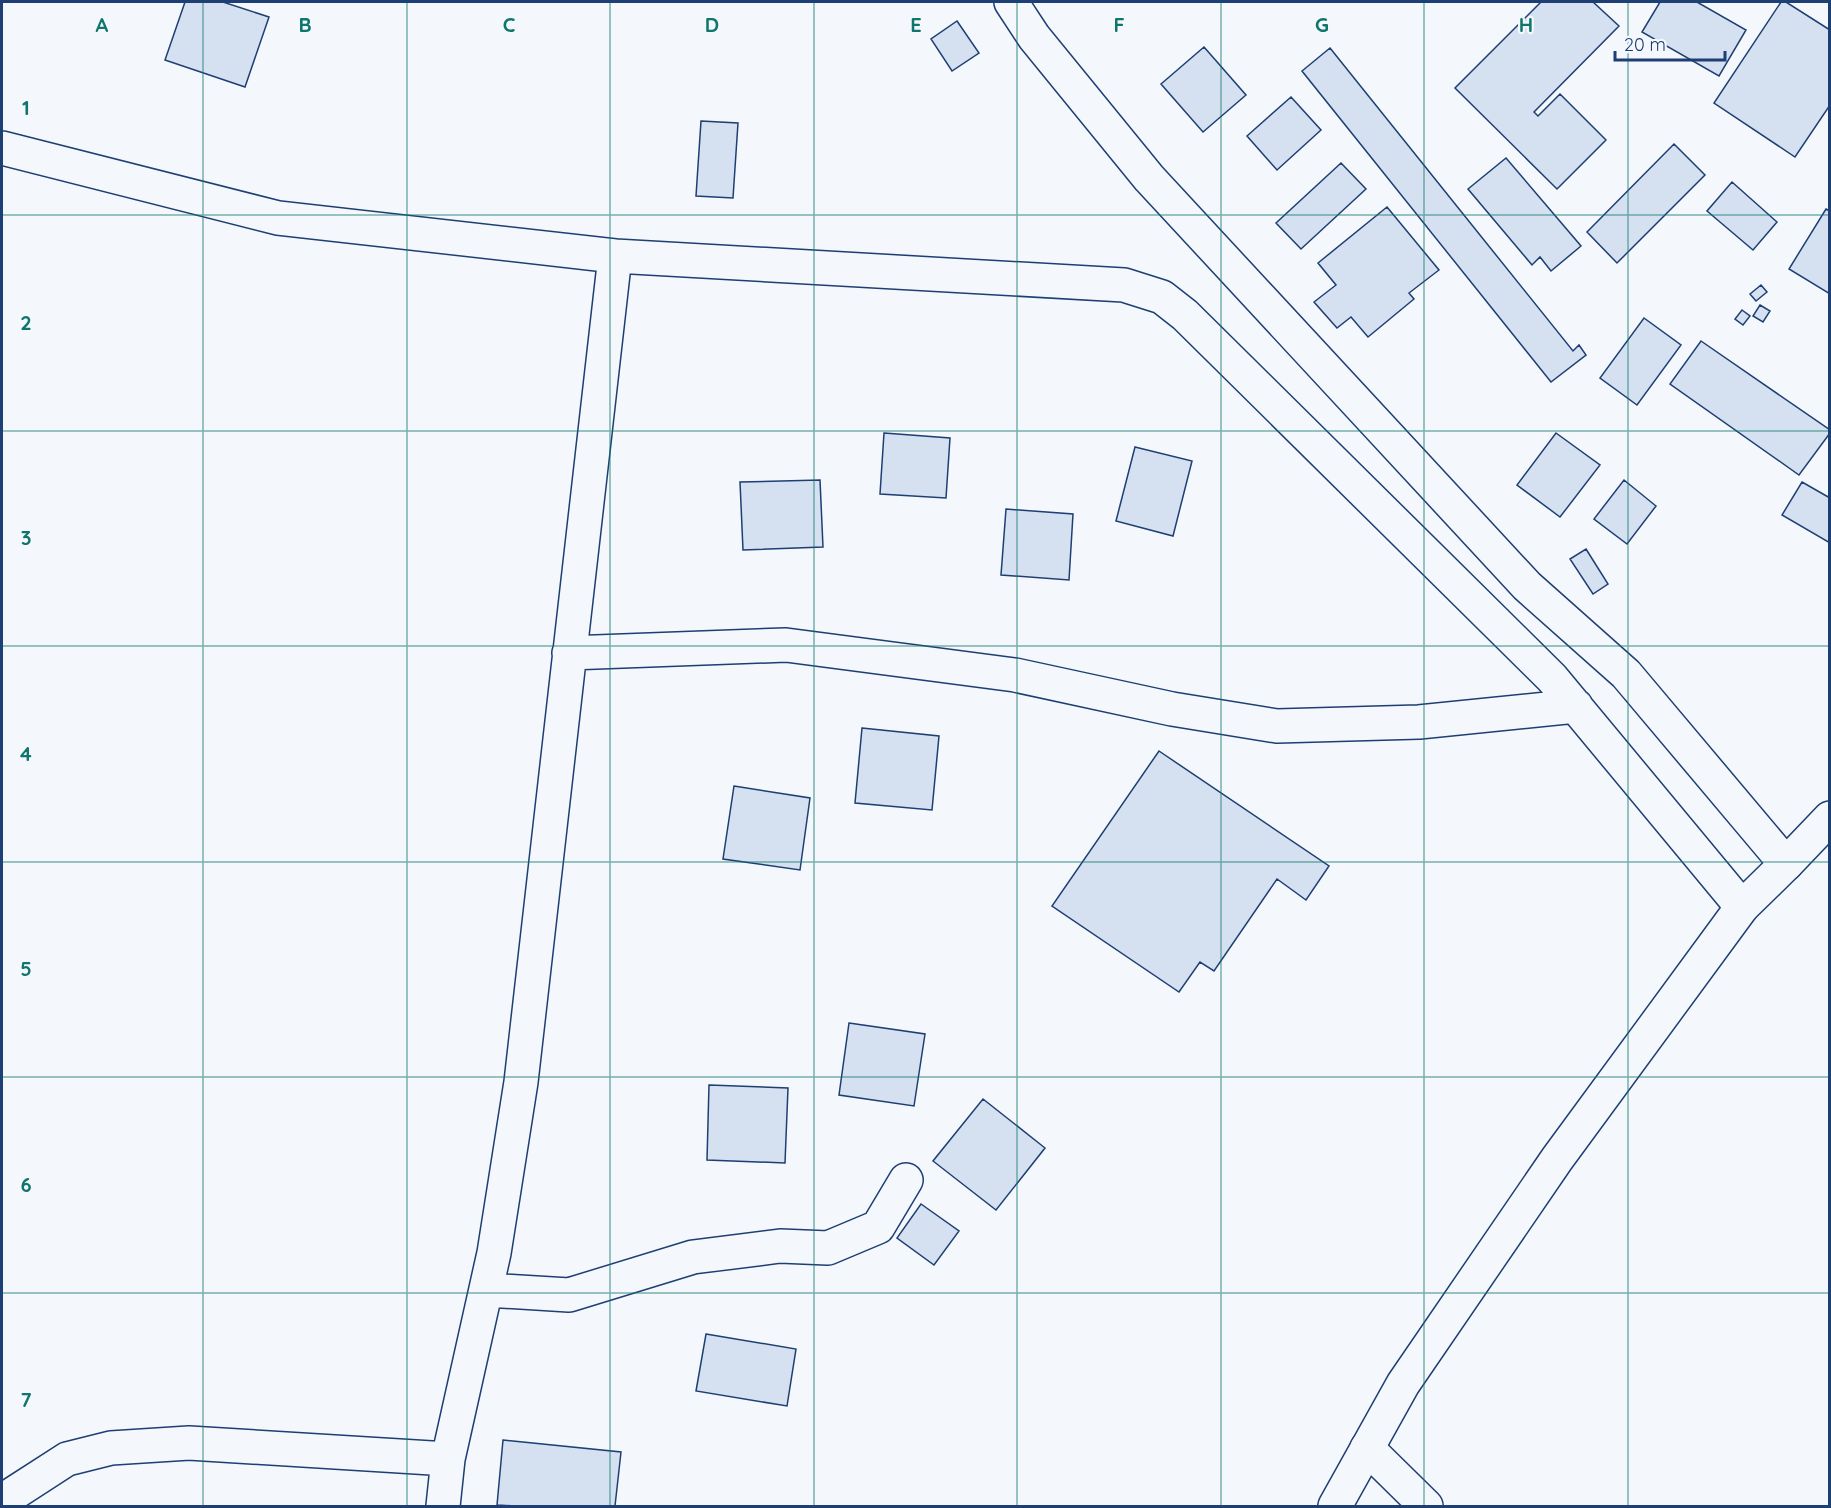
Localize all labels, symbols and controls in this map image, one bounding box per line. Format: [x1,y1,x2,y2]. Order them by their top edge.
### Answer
text: A [96,12,109,37]
text: B [298,12,312,37]
text: C [503,12,516,37]
text: D [705,12,719,37]
text: E [910,12,922,37]
text: F [1113,12,1125,37]
text: G [1315,12,1329,37]
text: H [1519,12,1533,37]
scale bar [1615,24,1724,62]
text: 20 m [1624,33,1666,56]
text: 1 [22,95,30,120]
text: 2 [20,310,32,335]
text: 3 [21,525,31,550]
text: 4 [20,741,32,766]
text: 5 [20,956,32,981]
text: 6 [20,1172,32,1197]
text: 7 [21,1387,32,1412]

